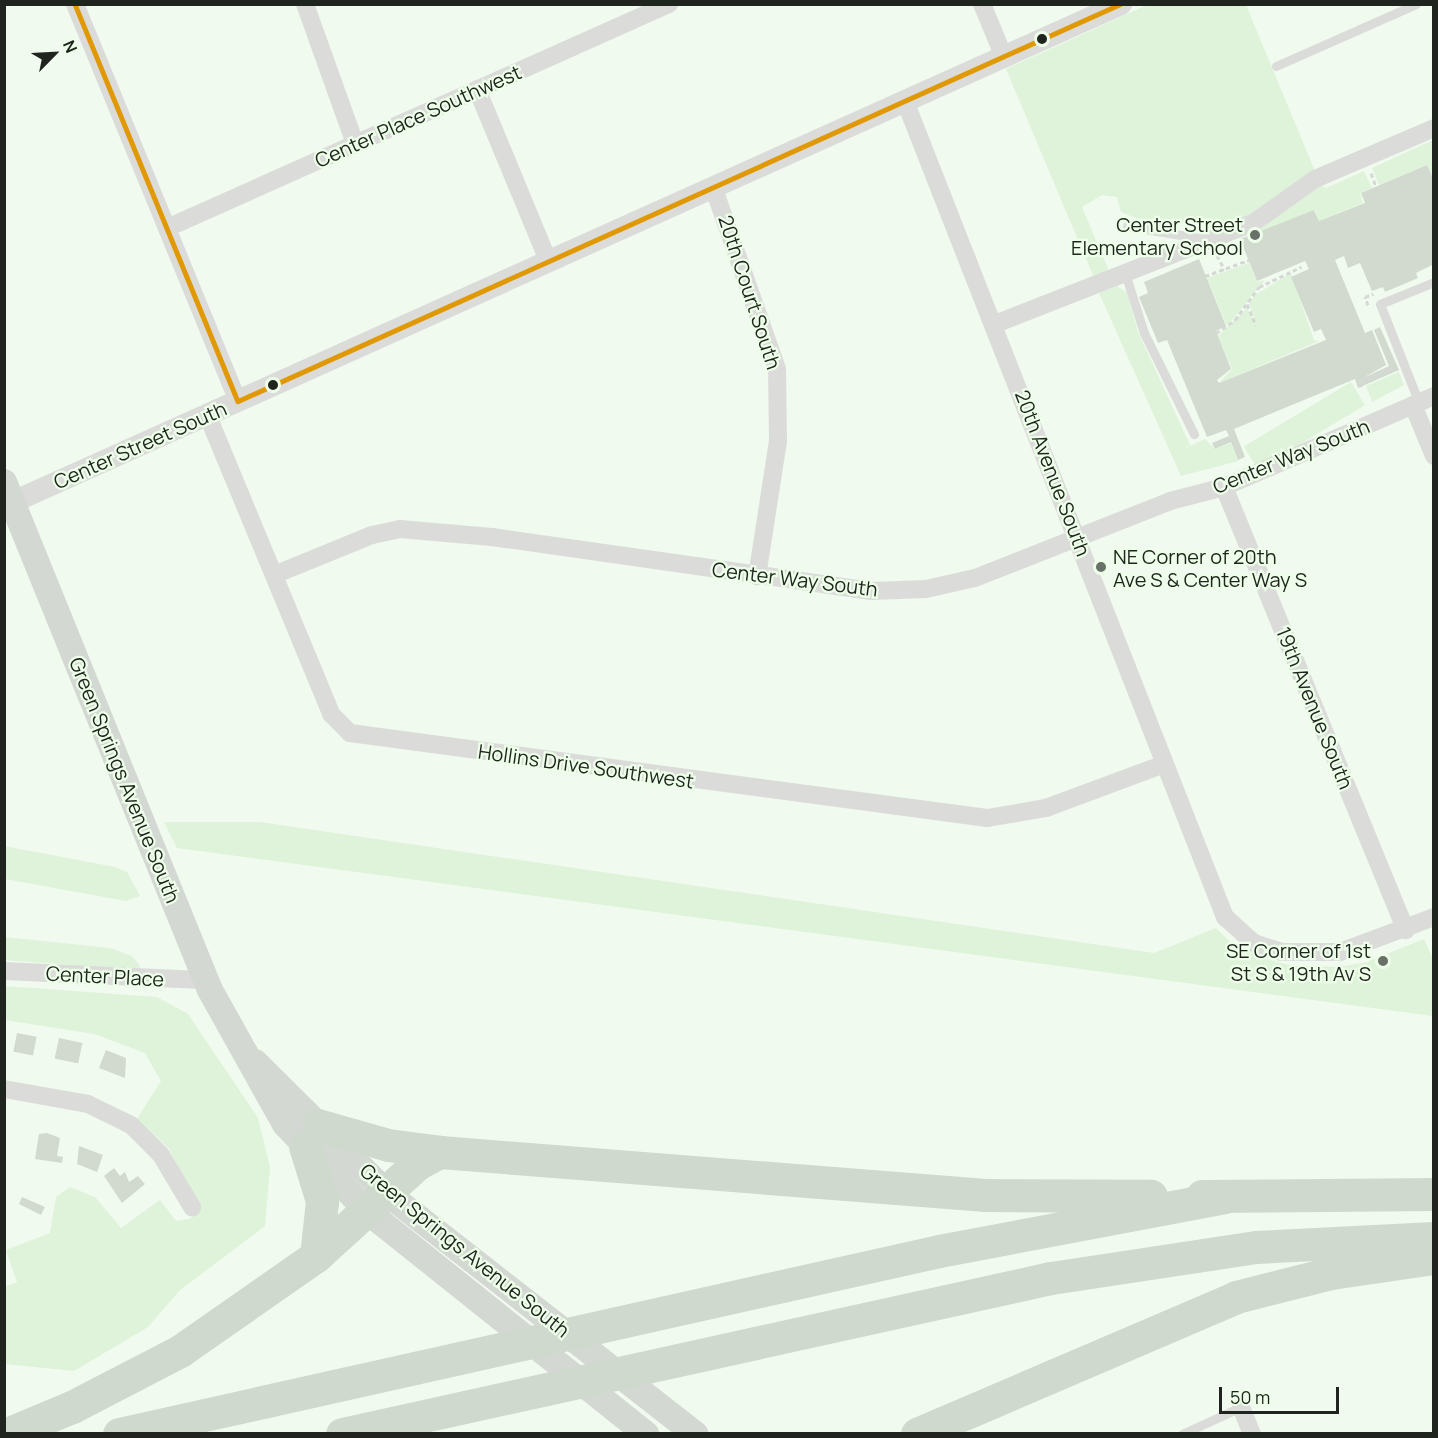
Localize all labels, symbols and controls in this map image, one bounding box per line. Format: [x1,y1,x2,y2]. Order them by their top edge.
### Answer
north arrow [24,24,84,84]
unlabelled marker [1036,33,1048,45]
text: N [58,37,83,56]
street label: Center Place Southwest [311,60,525,172]
street label: 20th Court South [714,212,786,372]
place label: Center Street Elementary School [1071,212,1243,259]
marker: Center Street Elementary School [1248,228,1262,242]
unlabelled marker [267,379,279,391]
street label: 20th Avenue South [1010,387,1096,559]
street label: Center Street South [50,396,230,494]
street label: Center Way South [1209,414,1373,498]
place label: NE Corner of 20th Ave S & Center Way S [1113,544,1307,591]
street label: Center Way South [711,557,879,601]
marker: NE Corner of 20th Ave S & Center Way S [1094,560,1108,574]
street label: 19th Avenue South [1272,624,1358,792]
street label: Green Springs Avenue South [65,654,185,906]
street label: Hollins Drive Southwest [477,739,695,793]
place label: SE Corner of 1st St S & 19th Av S [1226,938,1371,985]
marker: SE Corner of 1st St S & 19th Av S [1376,954,1390,968]
street label: Center Place [45,961,165,991]
street label: Green Springs Avenue South [355,1158,575,1342]
scale bar [1222,1375,1342,1413]
text: 50 m [1230,1385,1270,1409]

